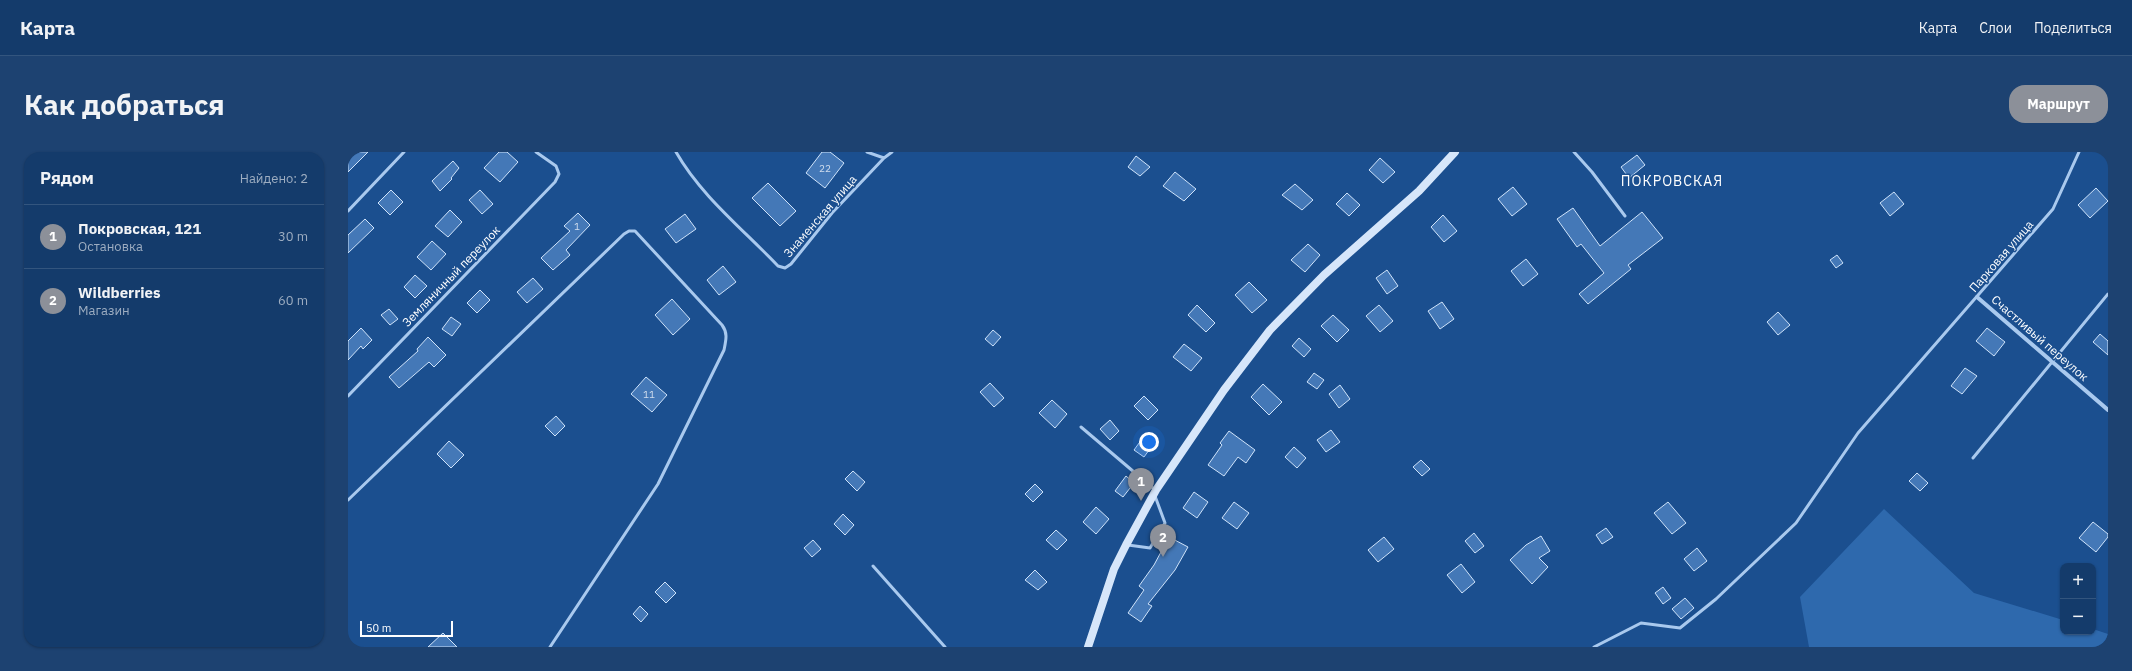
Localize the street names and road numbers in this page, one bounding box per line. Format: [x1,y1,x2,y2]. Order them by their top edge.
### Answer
street label: Знаменская улица [780,171,860,260]
street label: Парковая улица [1966,217,2037,295]
street label: Земляничный переулок [399,222,503,330]
street label: Счастливый переулок [1988,292,2092,384]

